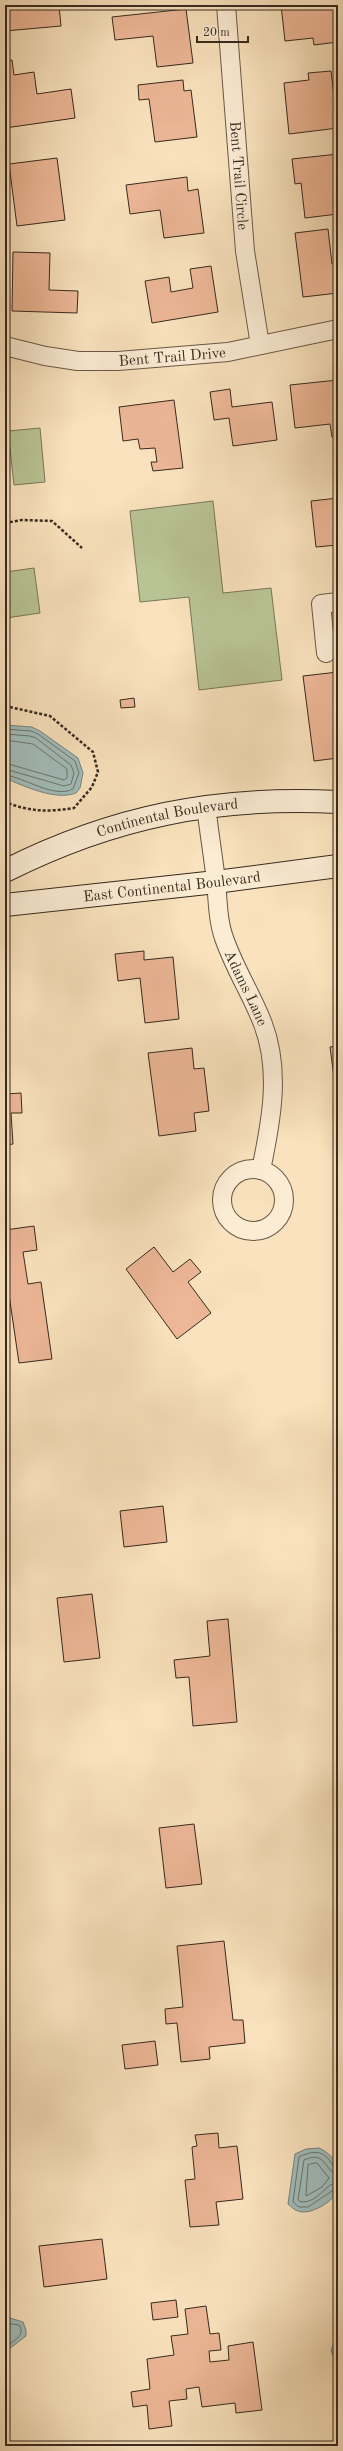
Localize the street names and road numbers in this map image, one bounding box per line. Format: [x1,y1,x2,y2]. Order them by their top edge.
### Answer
street label: Bent Trail Circle [226,121,249,231]
street label: Bent Trail Drive [118,346,227,370]
street label: Continental Boulevard [95,797,239,841]
street label: East Continental Boulevard [83,870,262,905]
street label: Adams Lane [221,948,269,1028]

